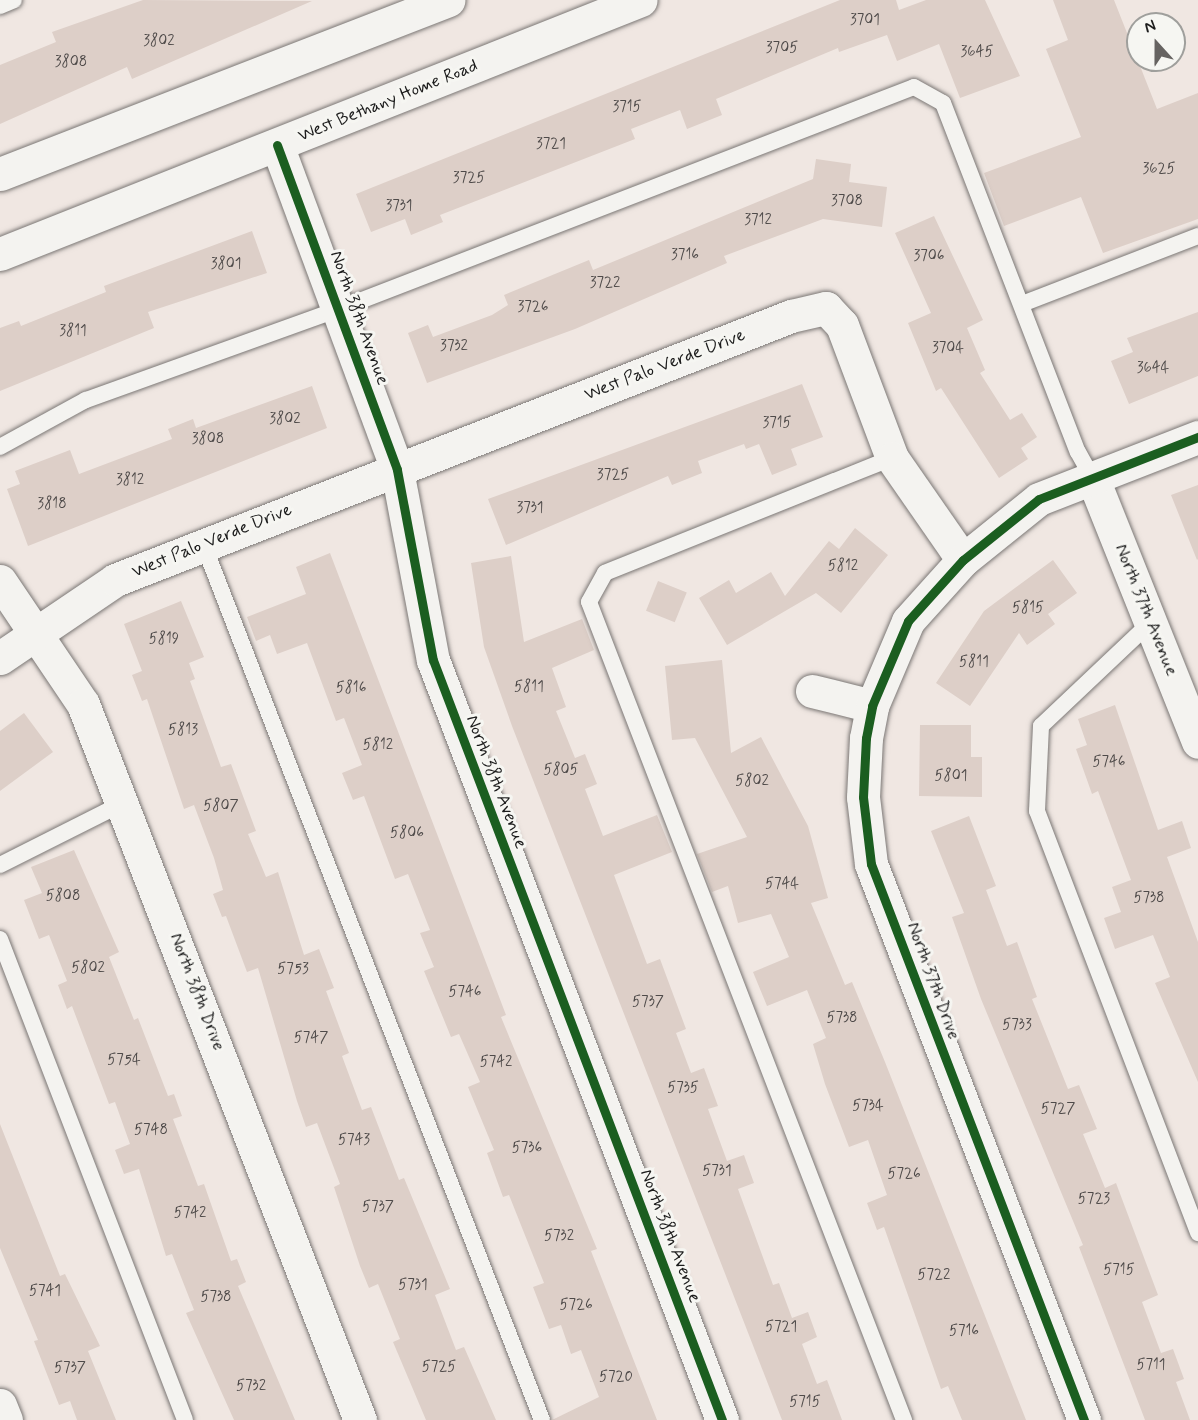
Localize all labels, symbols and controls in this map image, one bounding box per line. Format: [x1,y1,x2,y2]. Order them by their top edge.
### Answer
house number: 3701 [850,12,880,30]
north arrow [1126,12,1186,72]
text: N [1141,15,1159,38]
house number: 3802 [143,33,175,51]
house number: 3705 [766,40,798,58]
house number: 3645 [961,44,993,62]
house number: 3808 [55,54,87,72]
street label: West Bethany Home Road [293,54,483,148]
house number: 3715 [612,99,642,117]
house number: 3721 [536,136,566,154]
house number: 3625 [1142,161,1176,179]
house number: 3725 [453,170,485,188]
house number: 3708 [831,193,863,211]
house number: 3731 [385,198,413,216]
house number: 3712 [744,212,772,230]
house number: 3716 [671,247,699,265]
street label: North 38th Avenue [325,248,393,388]
house number: 3706 [913,248,945,266]
house number: 3801 [211,256,241,274]
house number: 3722 [590,275,620,293]
house number: 3726 [518,299,548,317]
house number: 3811 [59,323,87,341]
street label: West Palo Verde Drive [584,325,746,405]
house number: 3732 [440,338,468,356]
house number: 3704 [932,340,964,358]
house number: 3644 [1137,360,1169,378]
house number: 3802 [269,411,301,429]
house number: 3715 [762,415,792,433]
house number: 3808 [192,431,224,449]
house number: 3725 [597,467,629,485]
house number: 3812 [116,472,144,490]
house number: 3818 [37,496,67,514]
street label: West Palo Verde Drive [131,500,293,582]
house number: 3731 [516,500,544,518]
street label: North 37th Avenue [1110,541,1182,679]
house number: 5812 [828,558,858,576]
house number: 5815 [1012,600,1044,618]
house number: 5819 [149,631,179,649]
house number: 5811 [959,654,989,672]
house number: 5811 [514,679,544,697]
house number: 5816 [336,680,366,698]
street label: North 38th Avenue [461,712,531,852]
house number: 5813 [168,722,198,740]
house number: 5812 [363,737,393,755]
house number: 5746 [1092,754,1126,772]
house number: 5805 [543,762,579,780]
house number: 5801 [935,768,967,786]
house number: 5802 [735,773,769,791]
house number: 5807 [203,798,239,816]
house number: 5806 [390,825,424,843]
house number: 5744 [765,876,799,894]
house number: 5808 [46,888,80,906]
house number: 5738 [1133,890,1165,908]
street label: North 37th Drive [902,919,964,1043]
street label: North 38th Drive [165,930,229,1054]
house number: 5802 [71,960,105,978]
house number: 5753 [277,961,309,979]
house number: 5746 [448,984,482,1002]
house number: 5737 [632,994,664,1012]
house number: 5738 [826,1010,858,1028]
house number: 5733 [1002,1017,1032,1035]
house number: 5747 [294,1030,328,1048]
house number: 5754 [107,1052,141,1070]
house number: 5742 [480,1054,512,1072]
house number: 5735 [667,1080,699,1098]
house number: 5734 [852,1098,884,1116]
house number: 5727 [1041,1101,1075,1119]
house number: 5748 [134,1122,168,1140]
house number: 5743 [338,1132,370,1150]
house number: 5736 [512,1140,542,1158]
house number: 5731 [702,1163,732,1181]
street label: North 38th Avenue [635,1166,705,1306]
house number: 5726 [887,1166,921,1184]
house number: 5723 [1078,1191,1110,1209]
house number: 5737 [362,1199,394,1217]
house number: 5742 [174,1205,206,1223]
house number: 5732 [544,1228,574,1246]
house number: 5715 [1103,1262,1135,1280]
house number: 5722 [918,1267,950,1285]
house number: 5731 [398,1277,428,1295]
house number: 5741 [29,1283,61,1301]
house number: 5738 [200,1289,232,1307]
house number: 5726 [559,1297,593,1315]
house number: 5721 [765,1319,797,1337]
house number: 5716 [949,1323,979,1341]
house number: 5711 [1136,1357,1166,1375]
house number: 5725 [422,1359,456,1377]
house number: 5737 [54,1360,86,1378]
house number: 5720 [599,1369,633,1387]
house number: 5732 [236,1378,266,1396]
house number: 5715 [789,1394,821,1412]

